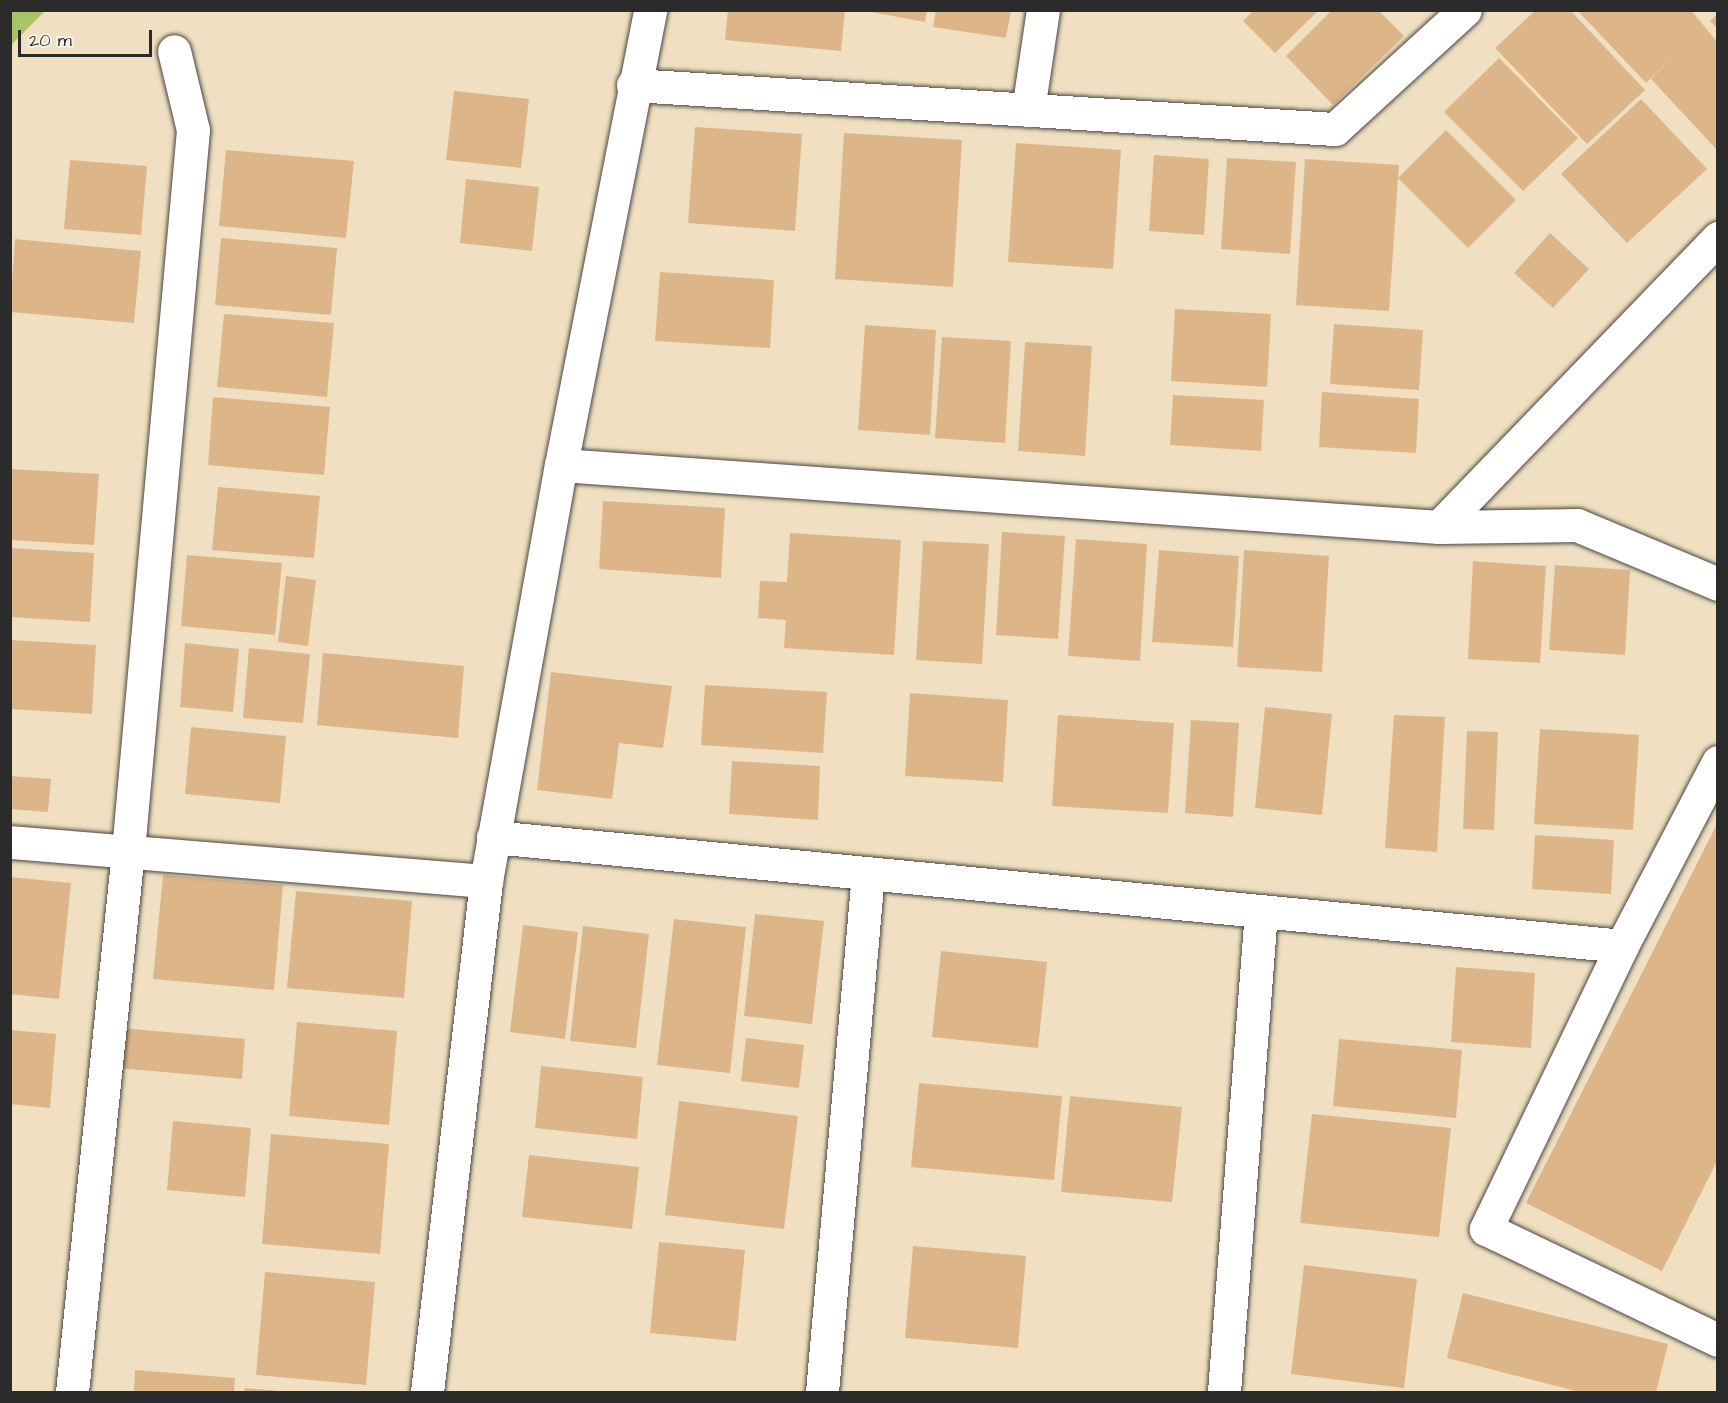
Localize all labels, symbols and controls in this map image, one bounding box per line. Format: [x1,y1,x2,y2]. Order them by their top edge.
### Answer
scale bar [21,18,154,56]
text: 20 m [29,28,72,53]

